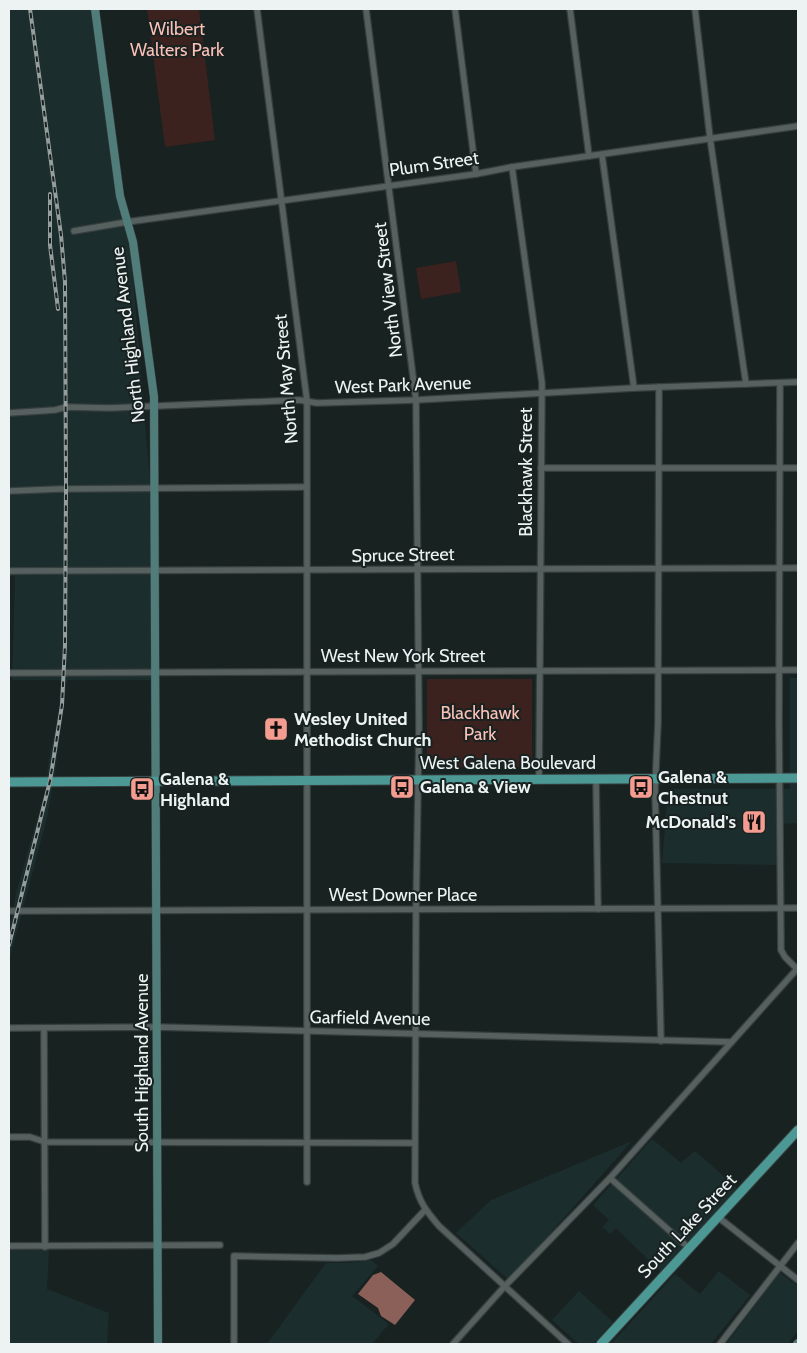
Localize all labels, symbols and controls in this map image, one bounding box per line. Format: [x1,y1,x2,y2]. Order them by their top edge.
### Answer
park label: Wilbert Walters Park [130,18,225,61]
street label: Plum Street [388,147,480,181]
street label: North View Street [369,221,407,359]
street label: North Highland Avenue [106,246,150,424]
street label: North May Street [269,313,303,445]
street label: West Park Avenue [334,372,472,398]
street label: Blackhawk Street [515,407,537,537]
street label: Spruce Street [351,543,455,567]
street label: West New York Street [321,645,485,667]
park label: Blackhawk Park [440,702,520,745]
place label: Wesley United Methodist Church [294,708,432,751]
church icon: Wesley United Methodist Church [263,716,289,742]
street label: West Galena Boulevard [420,752,596,774]
place label: Galena & Chestnut [658,766,728,809]
place label: Galena & Highland [160,768,230,811]
bus stop icon: Galena & View [389,774,415,800]
bus stop icon: Galena & Chestnut [628,774,654,800]
bus stop icon: Galena & Highland [129,776,155,802]
place label: Galena & View [420,776,531,798]
restaurant icon: McDonald's [741,809,767,835]
place label: McDonald's [646,811,736,833]
street label: West Downer Place [329,884,477,906]
street label: South Highland Avenue [131,974,153,1152]
street label: Garfield Avenue [309,1006,431,1030]
street label: South Lake Street [633,1169,741,1283]

